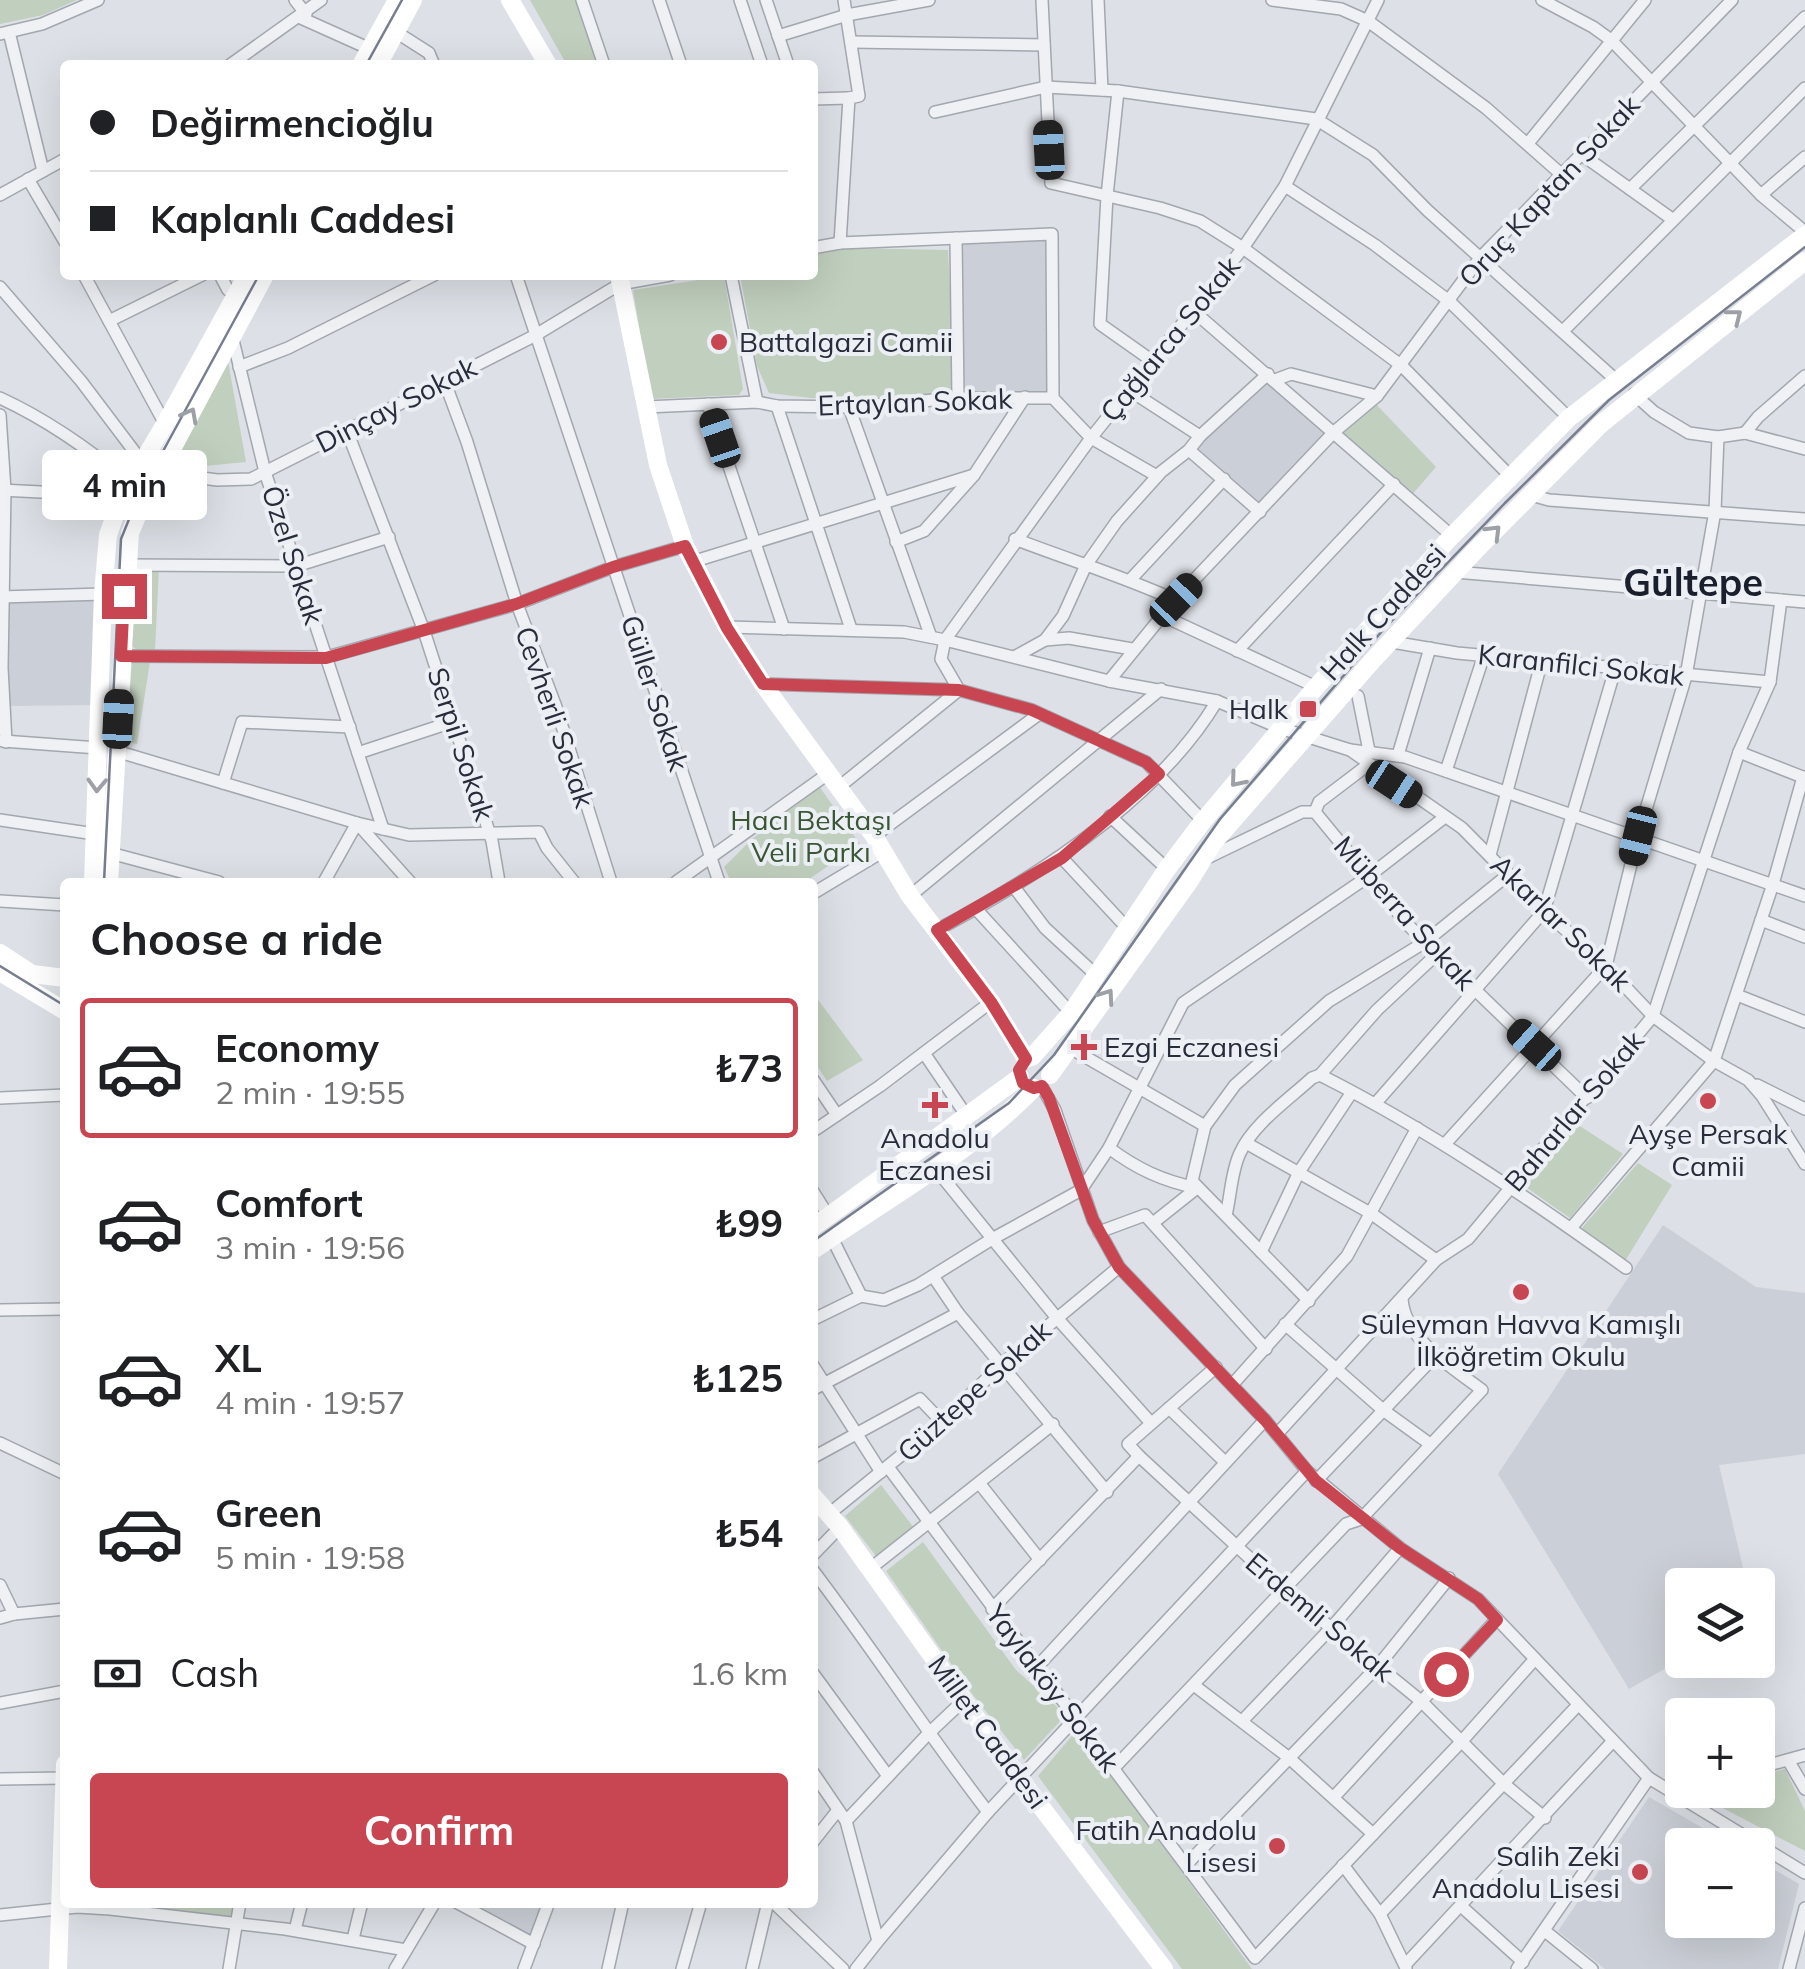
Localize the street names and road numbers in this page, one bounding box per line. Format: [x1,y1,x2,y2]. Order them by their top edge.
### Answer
street label: Oruç Kaptan Sokak [1451,87,1647,294]
street label: Çağlarca Sokak [1092,248,1247,428]
street label: Dinçay Sokak [310,349,482,460]
street label: Ertaylan Sokak [817,381,1014,422]
street label: Özel Sokak [255,481,333,629]
street label: Halk Caddesi [1312,536,1453,687]
street label: Güller Sokak [614,611,697,776]
street label: Cevherli Sokak [508,622,603,813]
street label: Karanfilci Sokak [1476,636,1687,693]
street label: Serpil Sokak [420,663,503,826]
street label: Müberra Sokak [1327,828,1484,997]
street label: Akarlar Sokak [1484,847,1639,999]
street label: Baharlar Sokak [1496,1023,1651,1198]
street label: Güztepe Sokak [890,1312,1058,1469]
street label: Erdemli Sokak [1239,1545,1402,1689]
street label: Yaylaköy Sokak [978,1596,1128,1779]
street label: Millet Caddesi [921,1648,1056,1815]

